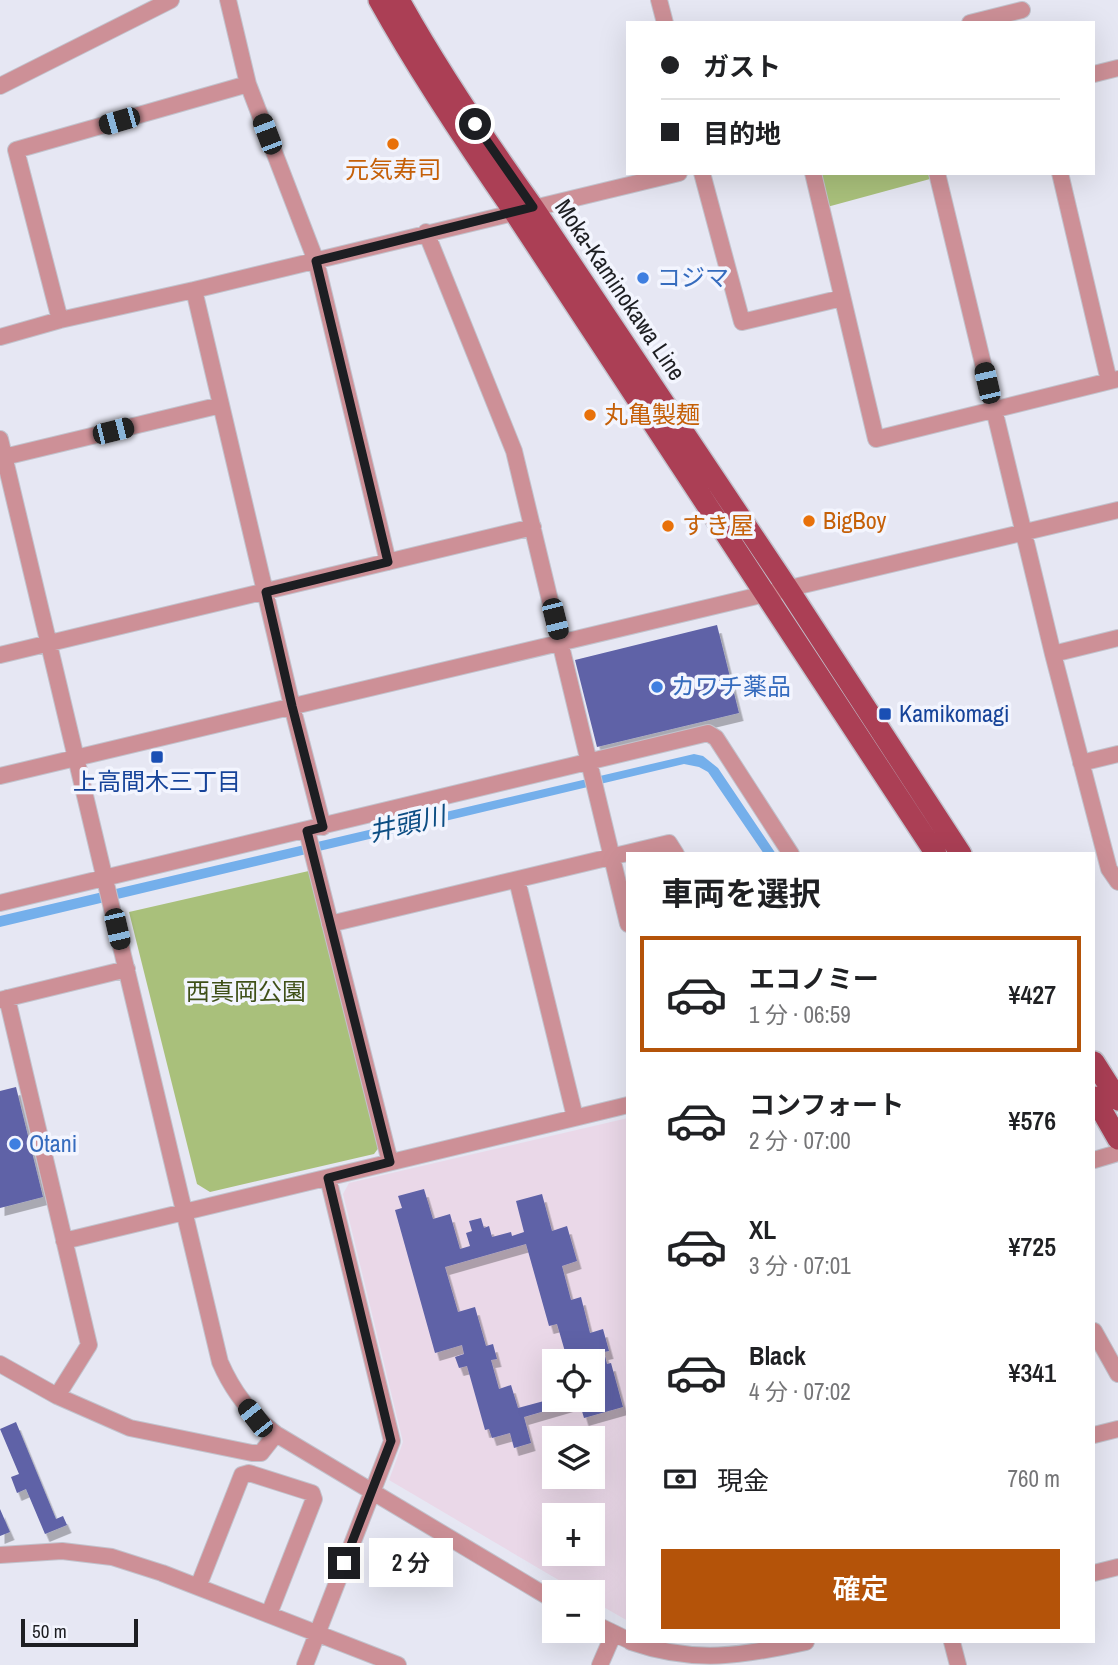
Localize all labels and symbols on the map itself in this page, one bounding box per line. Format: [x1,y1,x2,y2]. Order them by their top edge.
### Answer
car [96,105,143,137]
route start [459,108,491,140]
car [250,111,285,157]
marker: 元気寿司 [385,136,401,152]
place label: 元気寿司 [345,153,441,185]
street label: Moka-Kaminokawa Line [548,193,693,386]
place label: コジマ [657,261,729,293]
marker: コジマ [635,270,651,286]
car [973,360,1002,406]
place label: 丸亀製麺 [604,398,700,430]
marker: 丸亀製麺 [582,407,598,423]
car [91,416,136,446]
place label: BigBoy [823,504,887,536]
place label: すき屋 [682,509,754,541]
marker: BigBoy [801,513,817,529]
marker: すき屋 [660,518,676,534]
car [540,596,571,642]
place label: カワチ薬品 [671,670,791,702]
marker: カワチ薬品 [649,679,665,695]
place label: Kamikomagi [899,697,1009,729]
marker: Kamikomagi [877,706,893,722]
marker: 上高間木三丁目 [149,749,165,765]
place label: 上高間木三丁目 [73,765,241,797]
water label: 井頭川 [365,797,452,849]
car [103,906,132,952]
park label: 西真岡公園 [186,975,306,1007]
place label: Otani [29,1127,77,1159]
marker: Otani [7,1136,23,1152]
car [234,1395,277,1441]
callout: 2 分 [368,1538,452,1588]
route end [328,1547,360,1579]
scale bar [21,1616,138,1648]

